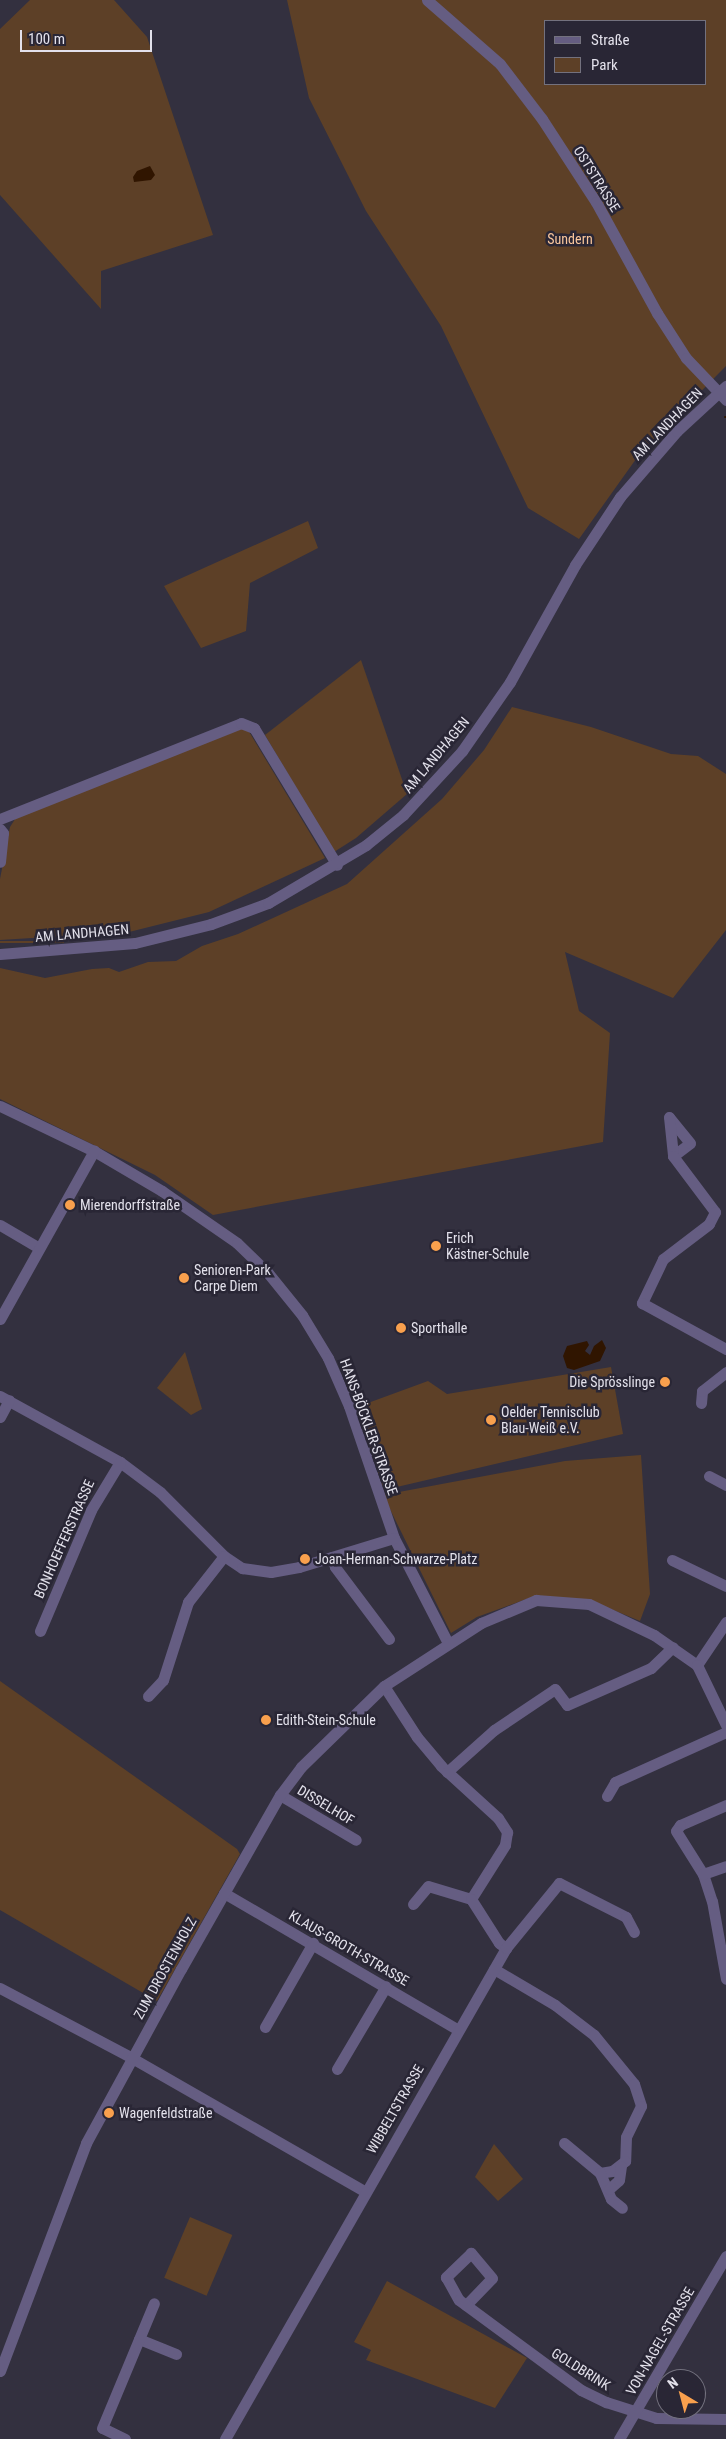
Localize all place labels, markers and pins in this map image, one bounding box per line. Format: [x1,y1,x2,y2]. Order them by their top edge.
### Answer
place label: Mierendorffstraße [80,1197,180,1213]
marker: Mierendorffstraße [64,1199,76,1211]
place label: Erich Kästner-Schule [446,1230,529,1262]
marker: Erich Kästner-Schule [430,1240,442,1252]
place label: Senioren-Park Carpe Diem [194,1262,271,1294]
marker: Senioren-Park Carpe Diem [178,1272,190,1284]
place label: Sporthalle [411,1320,467,1336]
marker: Sporthalle [395,1322,407,1334]
place label: Die Sprösslinge [569,1374,655,1390]
marker: Die Sprösslinge [659,1376,671,1388]
place label: Oelder Tennisclub Blau-Weiß e.V. [501,1404,600,1436]
marker: Oelder Tennisclub Blau-Weiß e.V. [485,1414,497,1426]
place label: Joan-Herman-Schwarze-Platz [315,1551,477,1567]
marker: Joan-Herman-Schwarze-Platz [299,1553,311,1565]
place label: Edith-Stein-Schule [276,1712,376,1728]
marker: Edith-Stein-Schule [260,1714,272,1726]
place label: Wagenfeldstraße [119,2105,212,2121]
marker: Wagenfeldstraße [103,2107,115,2119]

